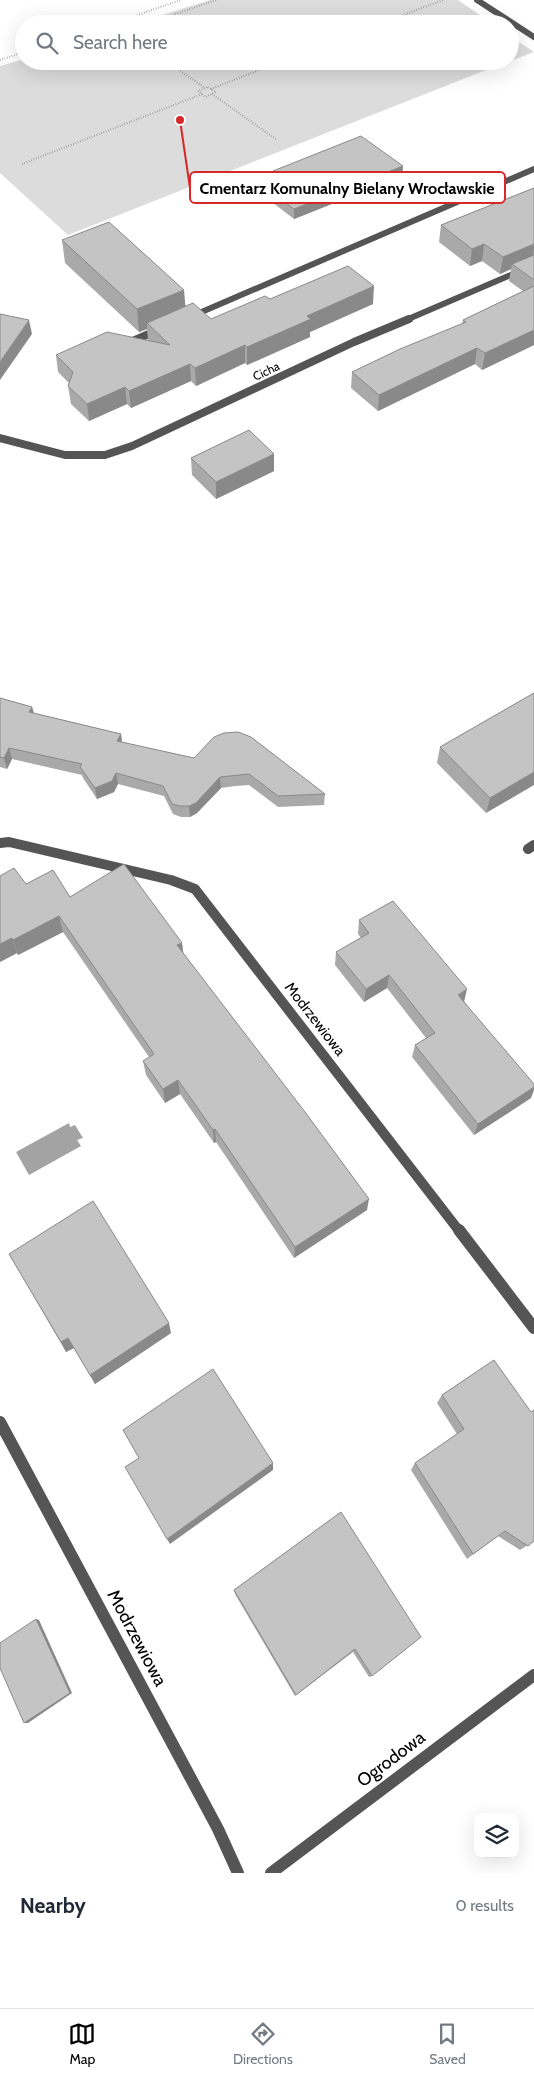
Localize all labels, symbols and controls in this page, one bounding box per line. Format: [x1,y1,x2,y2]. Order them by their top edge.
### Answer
search box [15,15,519,70]
icon: search [33,29,61,57]
text: Search here [73,31,167,54]
callout: Cmentarz Komunalny Bielany Wrocławskie [190,172,505,203]
text: Cmentarz Komunalny Bielany Wrocławskie [199,179,495,198]
street label: Cicha [250,358,282,384]
street label: Modrzewiowa [281,979,350,1060]
street label: Modrzewiowa [102,1586,172,1690]
street label: Ogrodowa [353,1726,430,1792]
map controls [474,1813,519,1858]
button: layers [474,1813,519,1858]
text: Nearby [20,1893,86,1918]
text: 0 results [455,1896,514,1915]
tab: Map [68,2020,96,2068]
tab: Directions [233,2020,293,2068]
tab: Saved [429,2020,466,2068]

